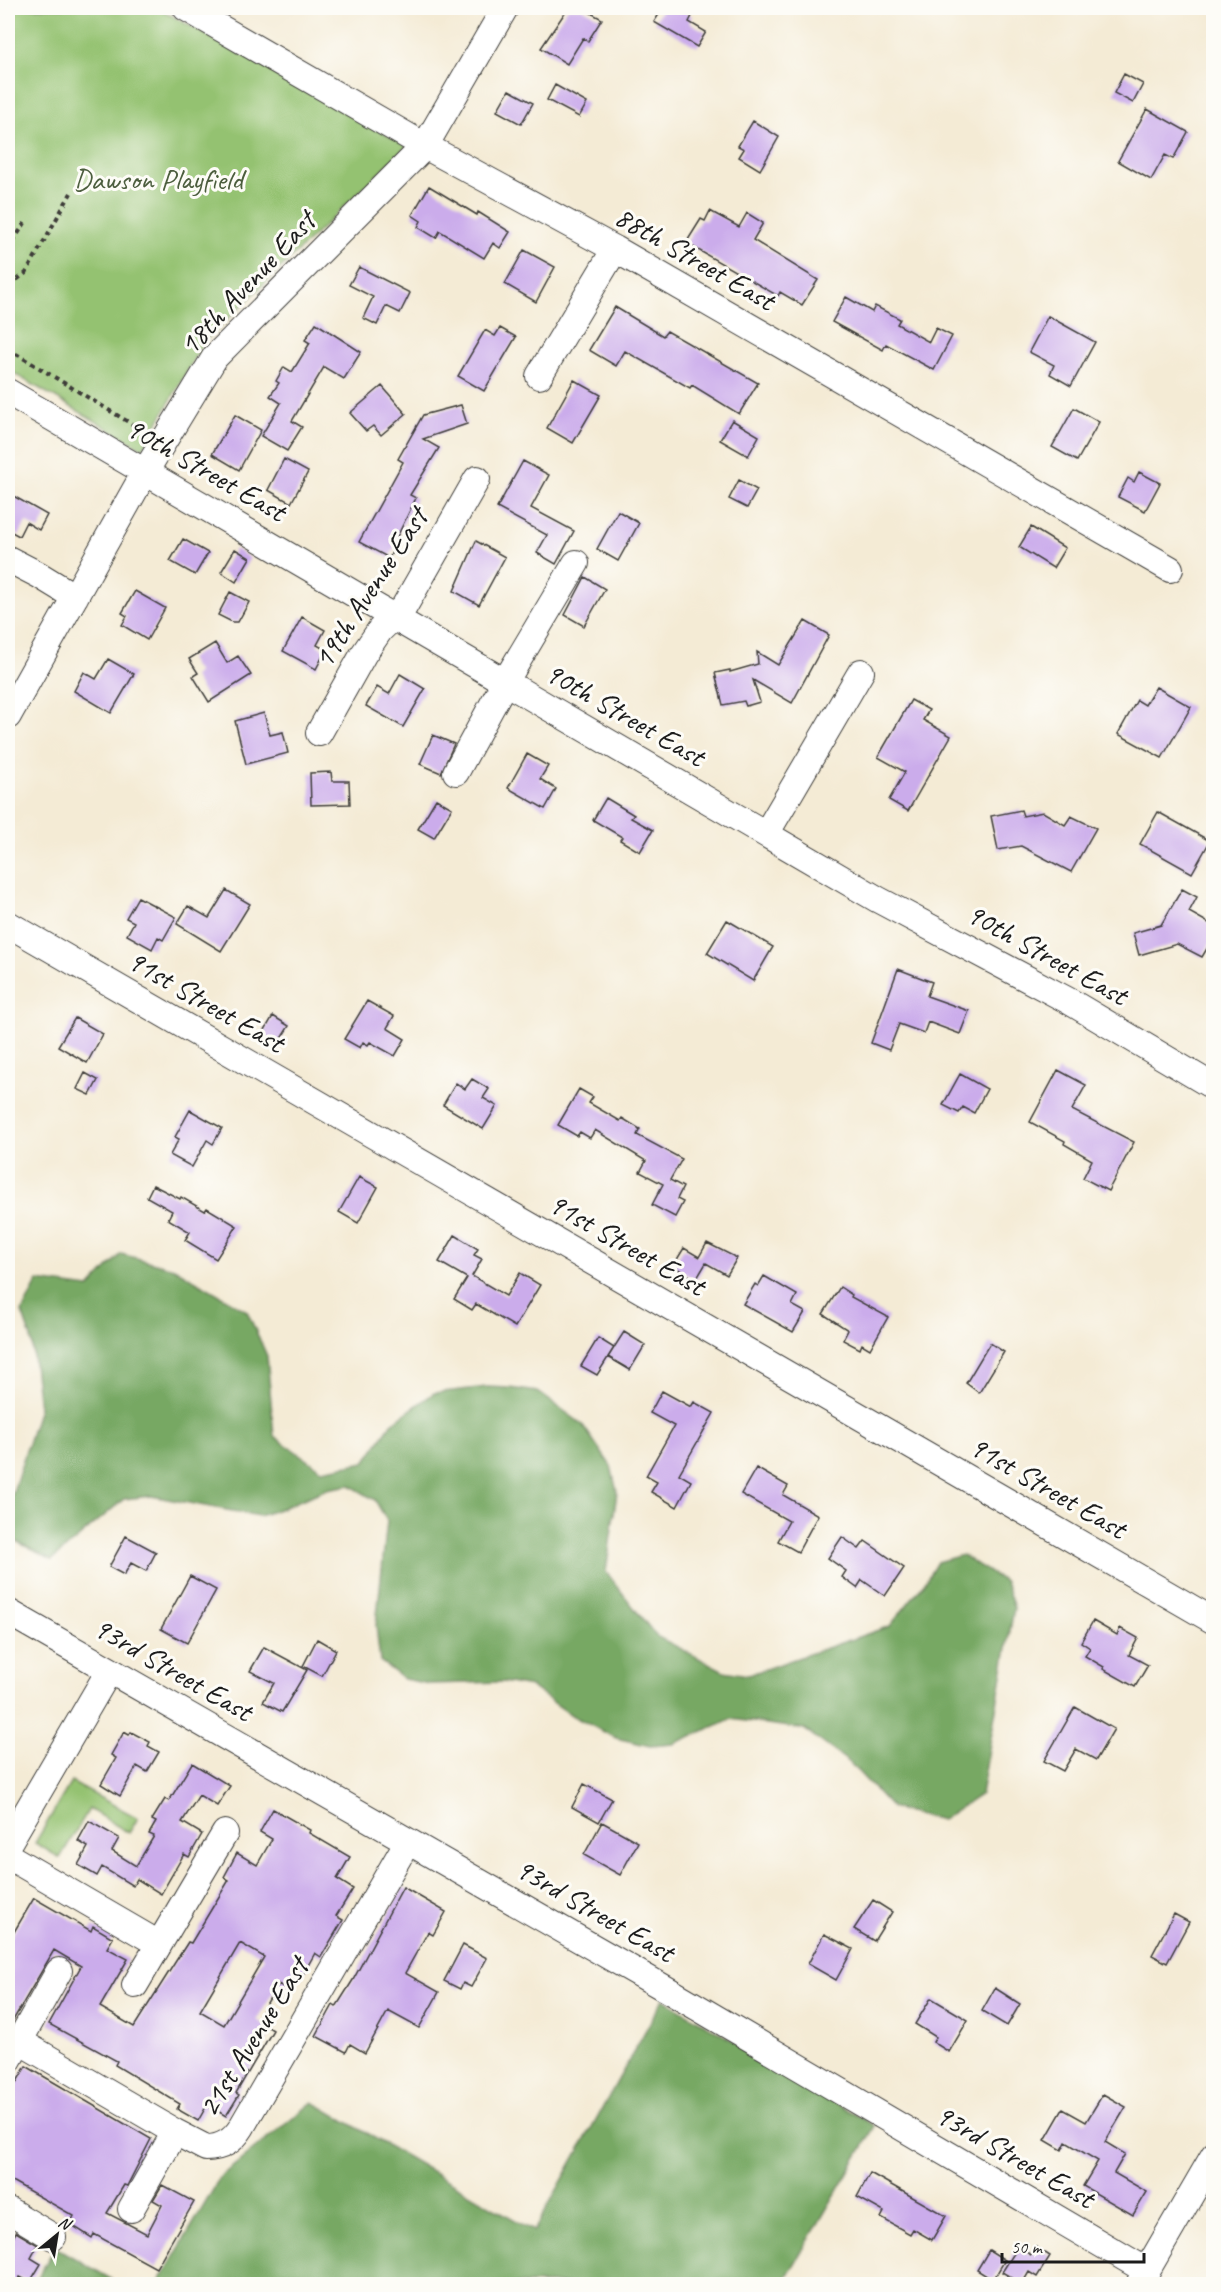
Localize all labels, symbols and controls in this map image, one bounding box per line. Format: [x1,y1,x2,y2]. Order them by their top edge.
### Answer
park label: Dawson Playfield [73,160,247,198]
street label: 88th Street East [608,197,784,321]
street label: 18th Avenue East [171,200,326,363]
street label: 90th Street East [119,408,295,532]
street label: 19th Avenue East [304,497,438,675]
street label: 90th Street East [538,653,714,777]
street label: 90th Street East [960,894,1137,1015]
street label: 91st Street East [121,941,294,1063]
street label: 91st Street East [542,1184,715,1306]
street label: 91st Street East [963,1427,1136,1549]
street label: 93rd Street East [87,1608,262,1731]
street label: 93rd Street East [509,1849,684,1972]
street label: 21st Avenue East [189,1947,319,2123]
street label: 93rd Street East [929,2095,1104,2218]
north arrow [27,2205,87,2265]
text: N [55,2212,76,2236]
scale bar [1002,2226,1144,2264]
text: 50 m [1011,2236,1044,2258]

